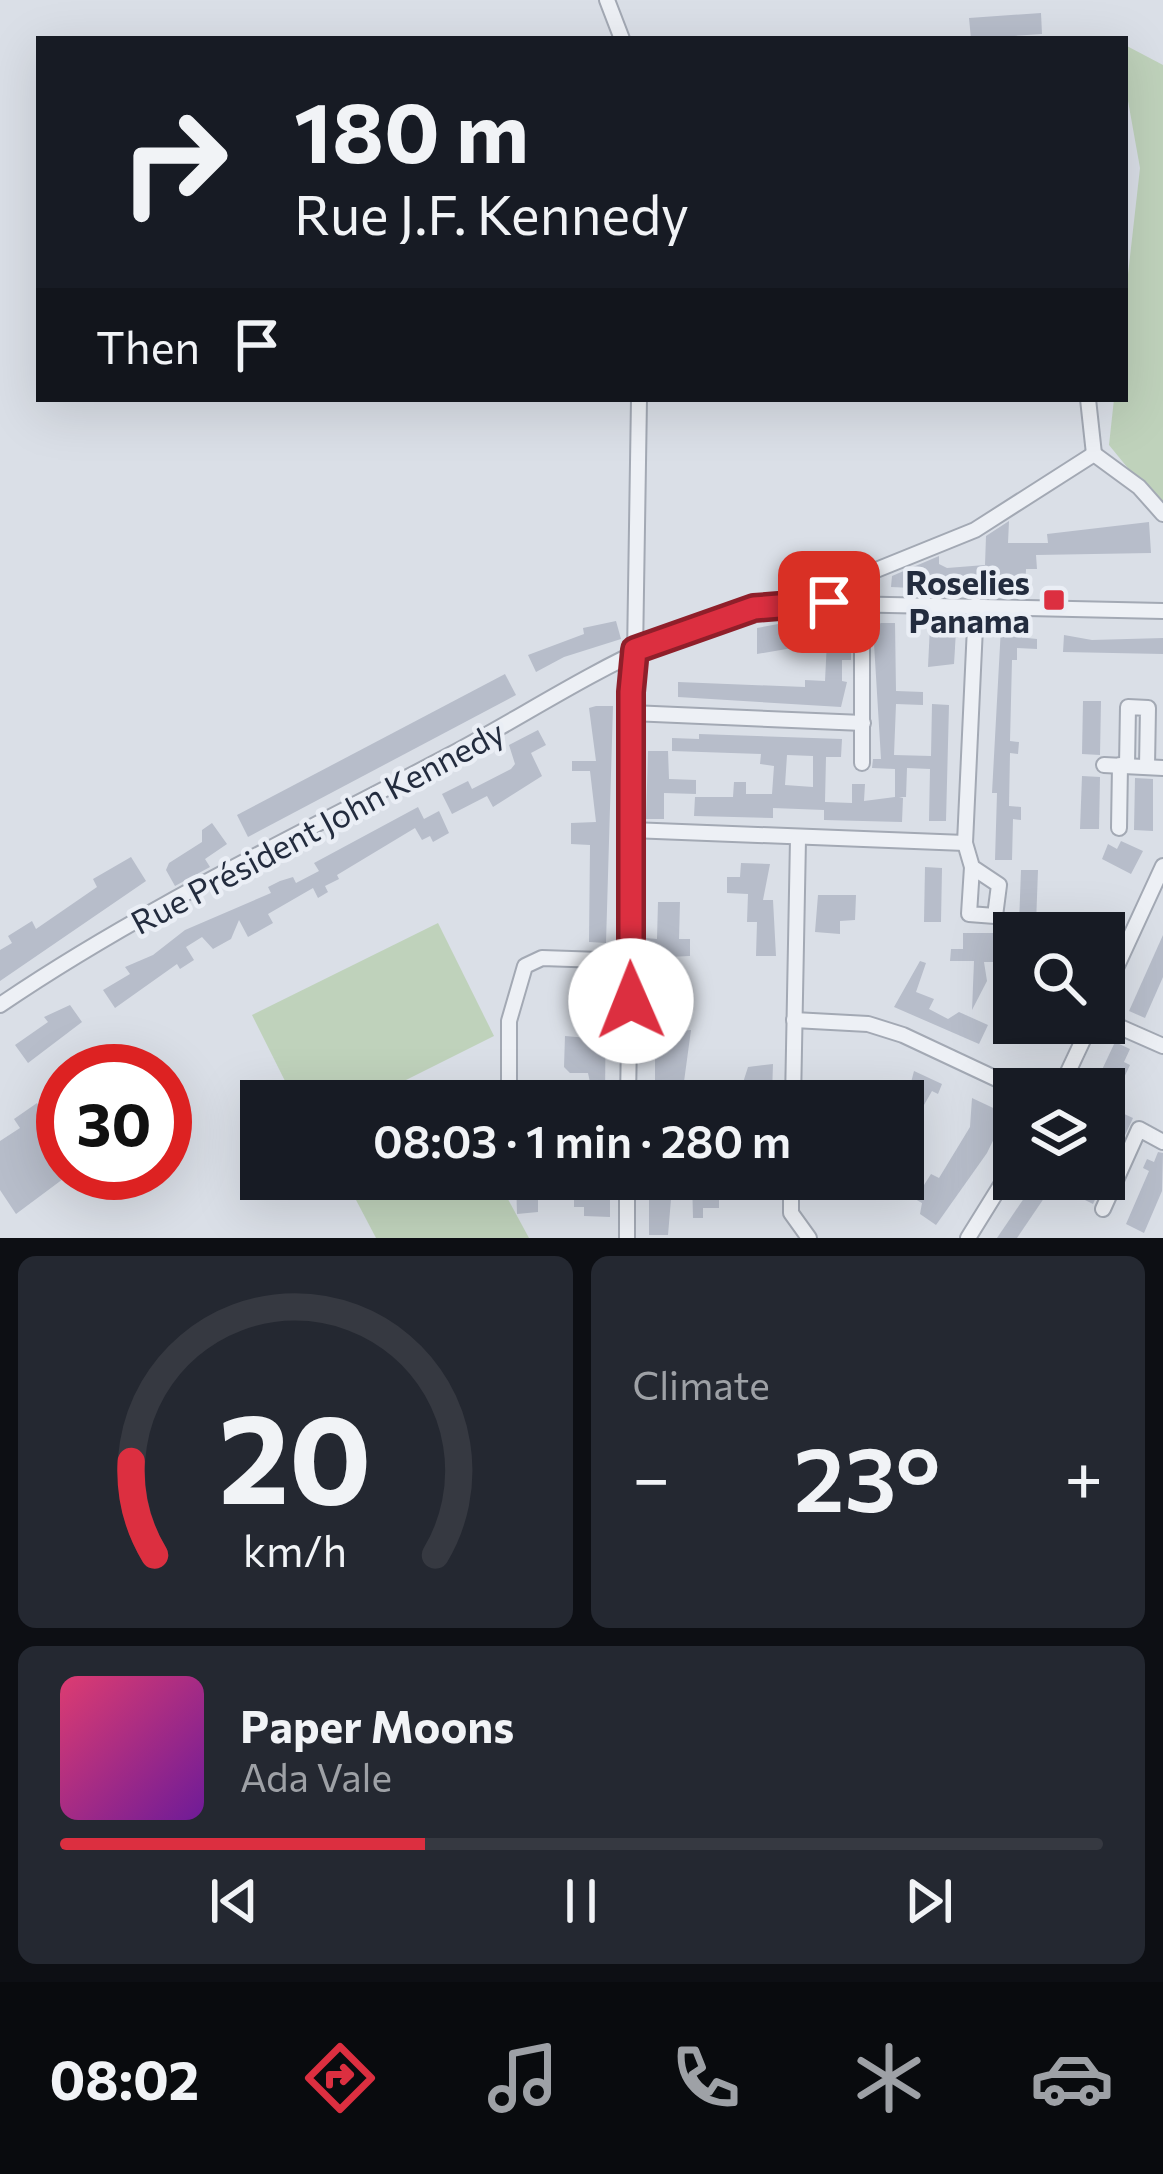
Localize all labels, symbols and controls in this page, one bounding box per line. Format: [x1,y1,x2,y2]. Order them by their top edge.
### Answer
text: 180 m [294,78,529,180]
icon: right [96,84,252,240]
text: Rue J.F. Kennedy [294,180,689,246]
icon: arrive [224,312,290,378]
text: Then [96,318,200,373]
pin [778,551,880,653]
place label: Roselies Panama [905,561,1030,640]
icon: arrive [796,569,862,635]
marker: Roselies Panama [1041,587,1067,613]
street label: Rue Président John Kennedy [123,710,511,942]
map controls [993,912,1125,1200]
button: search [993,912,1125,1044]
position arrow [568,938,694,1064]
speed limit sign: 30 [36,1044,192,1200]
button: layers [993,1068,1125,1200]
text: 08:03 · 1 min · 280 m [373,1112,791,1167]
text: Climate [633,1360,770,1408]
text: 20 [219,1377,372,1530]
text: 23° [794,1420,941,1531]
text: − [633,1435,670,1516]
text: + [1064,1435,1103,1516]
text: km/h [243,1523,347,1576]
text: Paper Moons [240,1697,514,1752]
text: Ada Vale [240,1752,392,1800]
icon: previous [201,1868,267,1934]
icon: pause [548,1868,614,1934]
icon: next [896,1868,962,1934]
icon: directions [298,2036,382,2120]
icon: music [481,2036,565,2120]
icon: phone [664,2036,748,2120]
icon: climate [847,2036,931,2120]
icon: car [1030,2036,1114,2120]
text: 08:02 [49,2045,199,2111]

